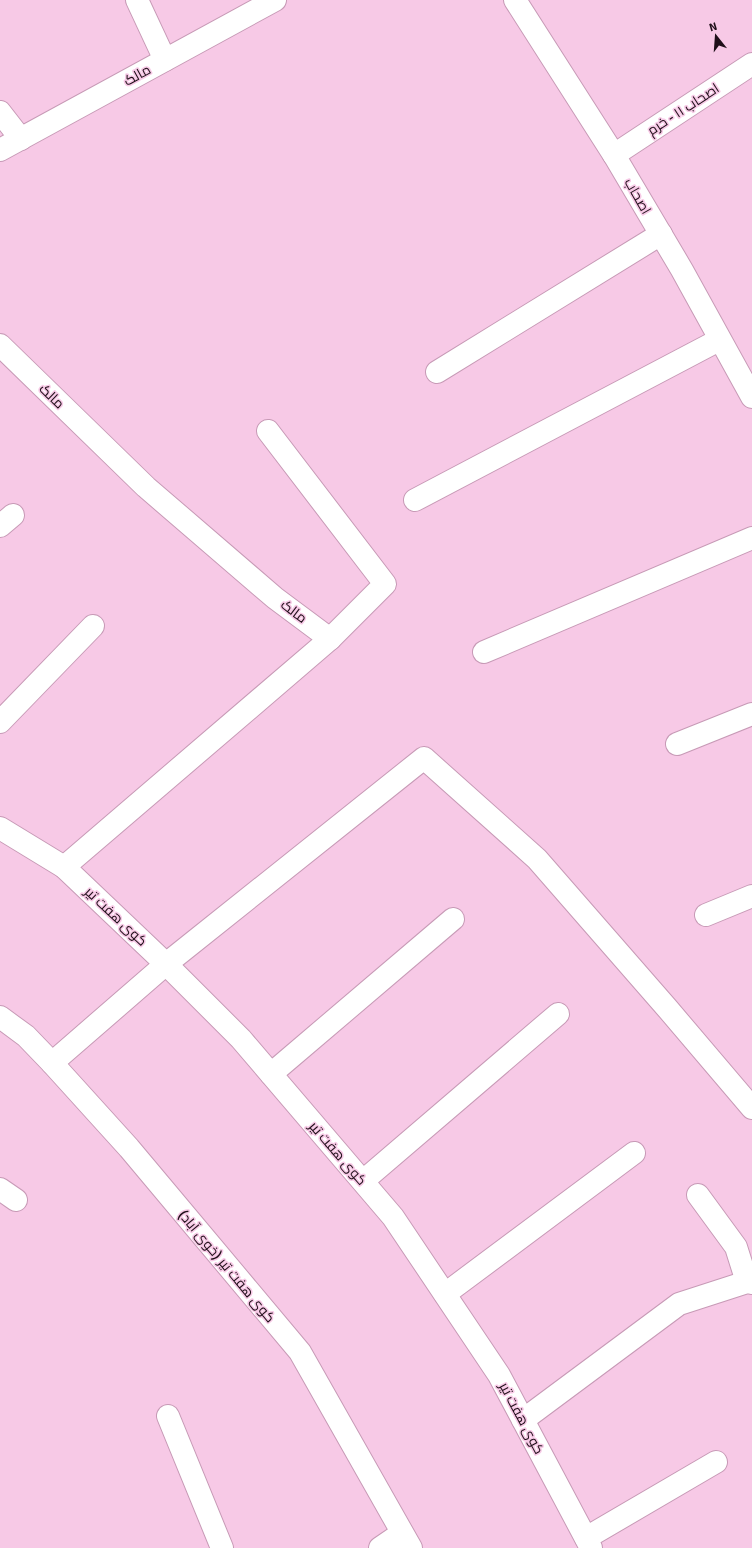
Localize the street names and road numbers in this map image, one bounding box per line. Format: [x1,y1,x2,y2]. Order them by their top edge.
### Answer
street label: مالک [121,61,154,90]
street label: اصحاب ۱۱ - خرم [644,80,723,140]
street label: اصحاب [620,175,655,217]
street label: مالک [36,380,68,412]
street label: مالک [277,596,310,627]
street label: کوی هفت تیر [80,882,150,950]
street label: کوی هفت تیر [305,1117,370,1189]
street label: کوی هفت تیر (خوی آباد) [175,1207,279,1326]
street label: کوی هفت تیر [495,1378,548,1457]

